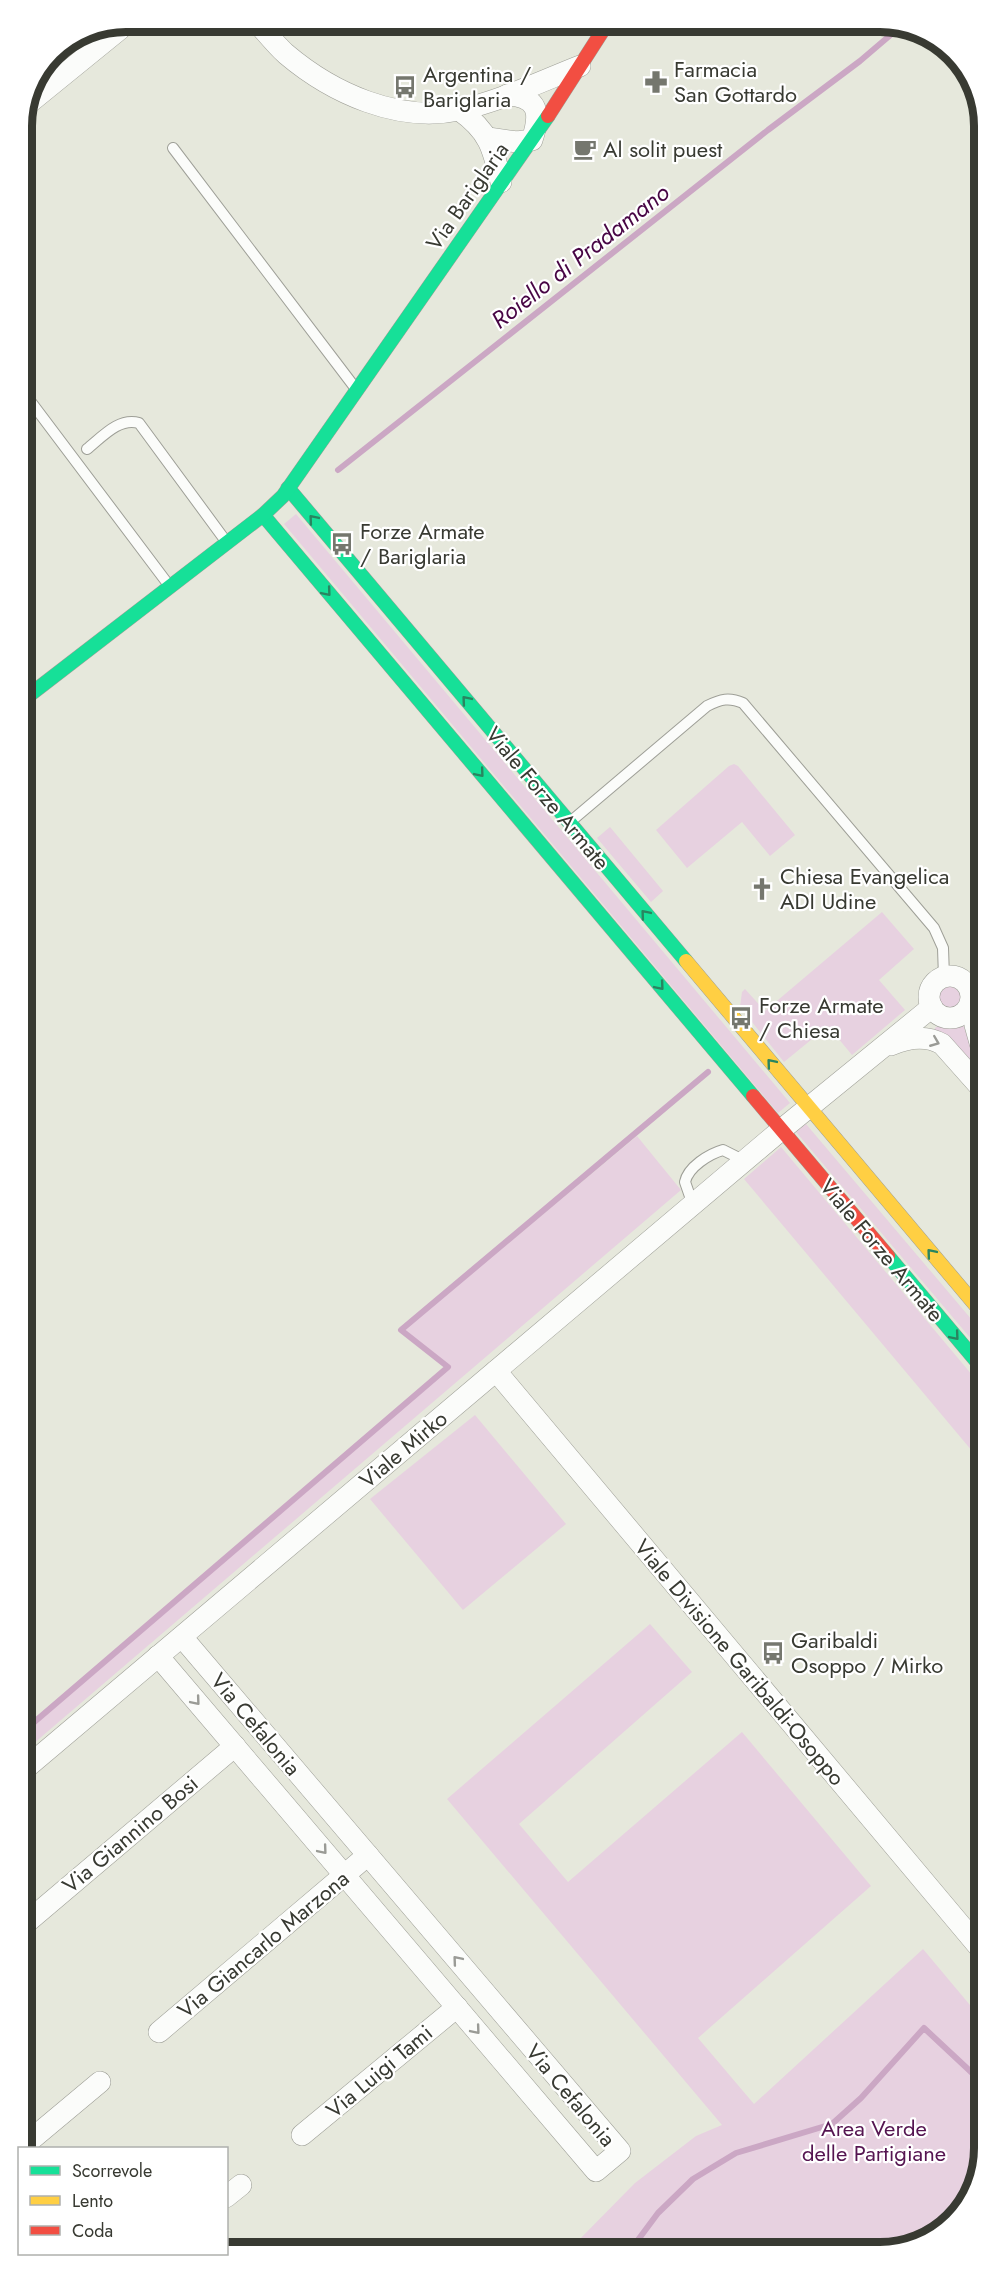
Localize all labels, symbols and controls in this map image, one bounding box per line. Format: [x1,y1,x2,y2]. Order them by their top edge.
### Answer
place label: Farmacia San Gottardo [674,53,797,110]
place label: Argentina / Bariglaria [423,58,531,115]
pharmacy icon: Farmacia San Gottardo [643,69,669,95]
bus stop icon: Argentina / Bariglaria [392,74,418,100]
place label: Al solit puest [603,133,723,165]
street label: Via Bariglaria [418,135,516,257]
cafe icon: Al solit puest [572,136,598,162]
water label: Roiello di Pradamano [484,175,677,337]
one-way arrow [310,515,321,526]
place label: Forze Armate / Bariglaria [360,515,485,572]
bus stop icon: Forze Armate / Bariglaria [329,531,355,557]
one-way arrow [320,585,331,596]
one-way arrow [462,696,473,707]
street label: Viale Forze Armate [478,719,618,877]
one-way arrow [473,766,484,777]
place label: Chiesa Evangelica ADI Udine [780,860,949,917]
church icon: Chiesa Evangelica ADI Udine [749,876,775,902]
one-way arrow [642,910,653,921]
one-way arrow [653,979,664,990]
place label: Forze Armate / Chiesa [759,989,884,1046]
bus stop icon: Forze Armate / Chiesa [728,1005,754,1031]
one-way arrow [928,1035,939,1047]
one-way arrow [767,1059,778,1070]
street label: Viale Forze Armate [812,1171,952,1329]
one-way arrow [928,1249,939,1260]
one-way arrow [947,1329,958,1340]
street label: Viale Mirko [352,1403,454,1495]
street label: Viale Divisione Garibaldi-Osoppo [627,1532,853,1792]
place label: Garibaldi Osoppo / Mirko [791,1624,943,1681]
bus stop icon: Garibaldi Osoppo / Mirko [760,1640,786,1666]
street label: Via Cefalonia [203,1666,309,1782]
one-way arrow [189,1694,200,1705]
street label: Via Giannino Bosi [55,1768,205,1900]
one-way arrow [315,1843,326,1854]
street label: Via Giancarlo Marzona [170,1863,356,2025]
one-way arrow [453,1956,464,1967]
street label: Via Luigi Tami [319,2017,439,2125]
one-way arrow [469,2023,480,2034]
street label: Via Cefalonia [518,2037,624,2153]
park label: Area Verde delle Partigiane [802,2112,946,2169]
legend [18,2147,228,2255]
text: Scorrevole [72,2158,152,2184]
text: Lento [72,2188,113,2214]
text: Coda [72,2218,113,2244]

